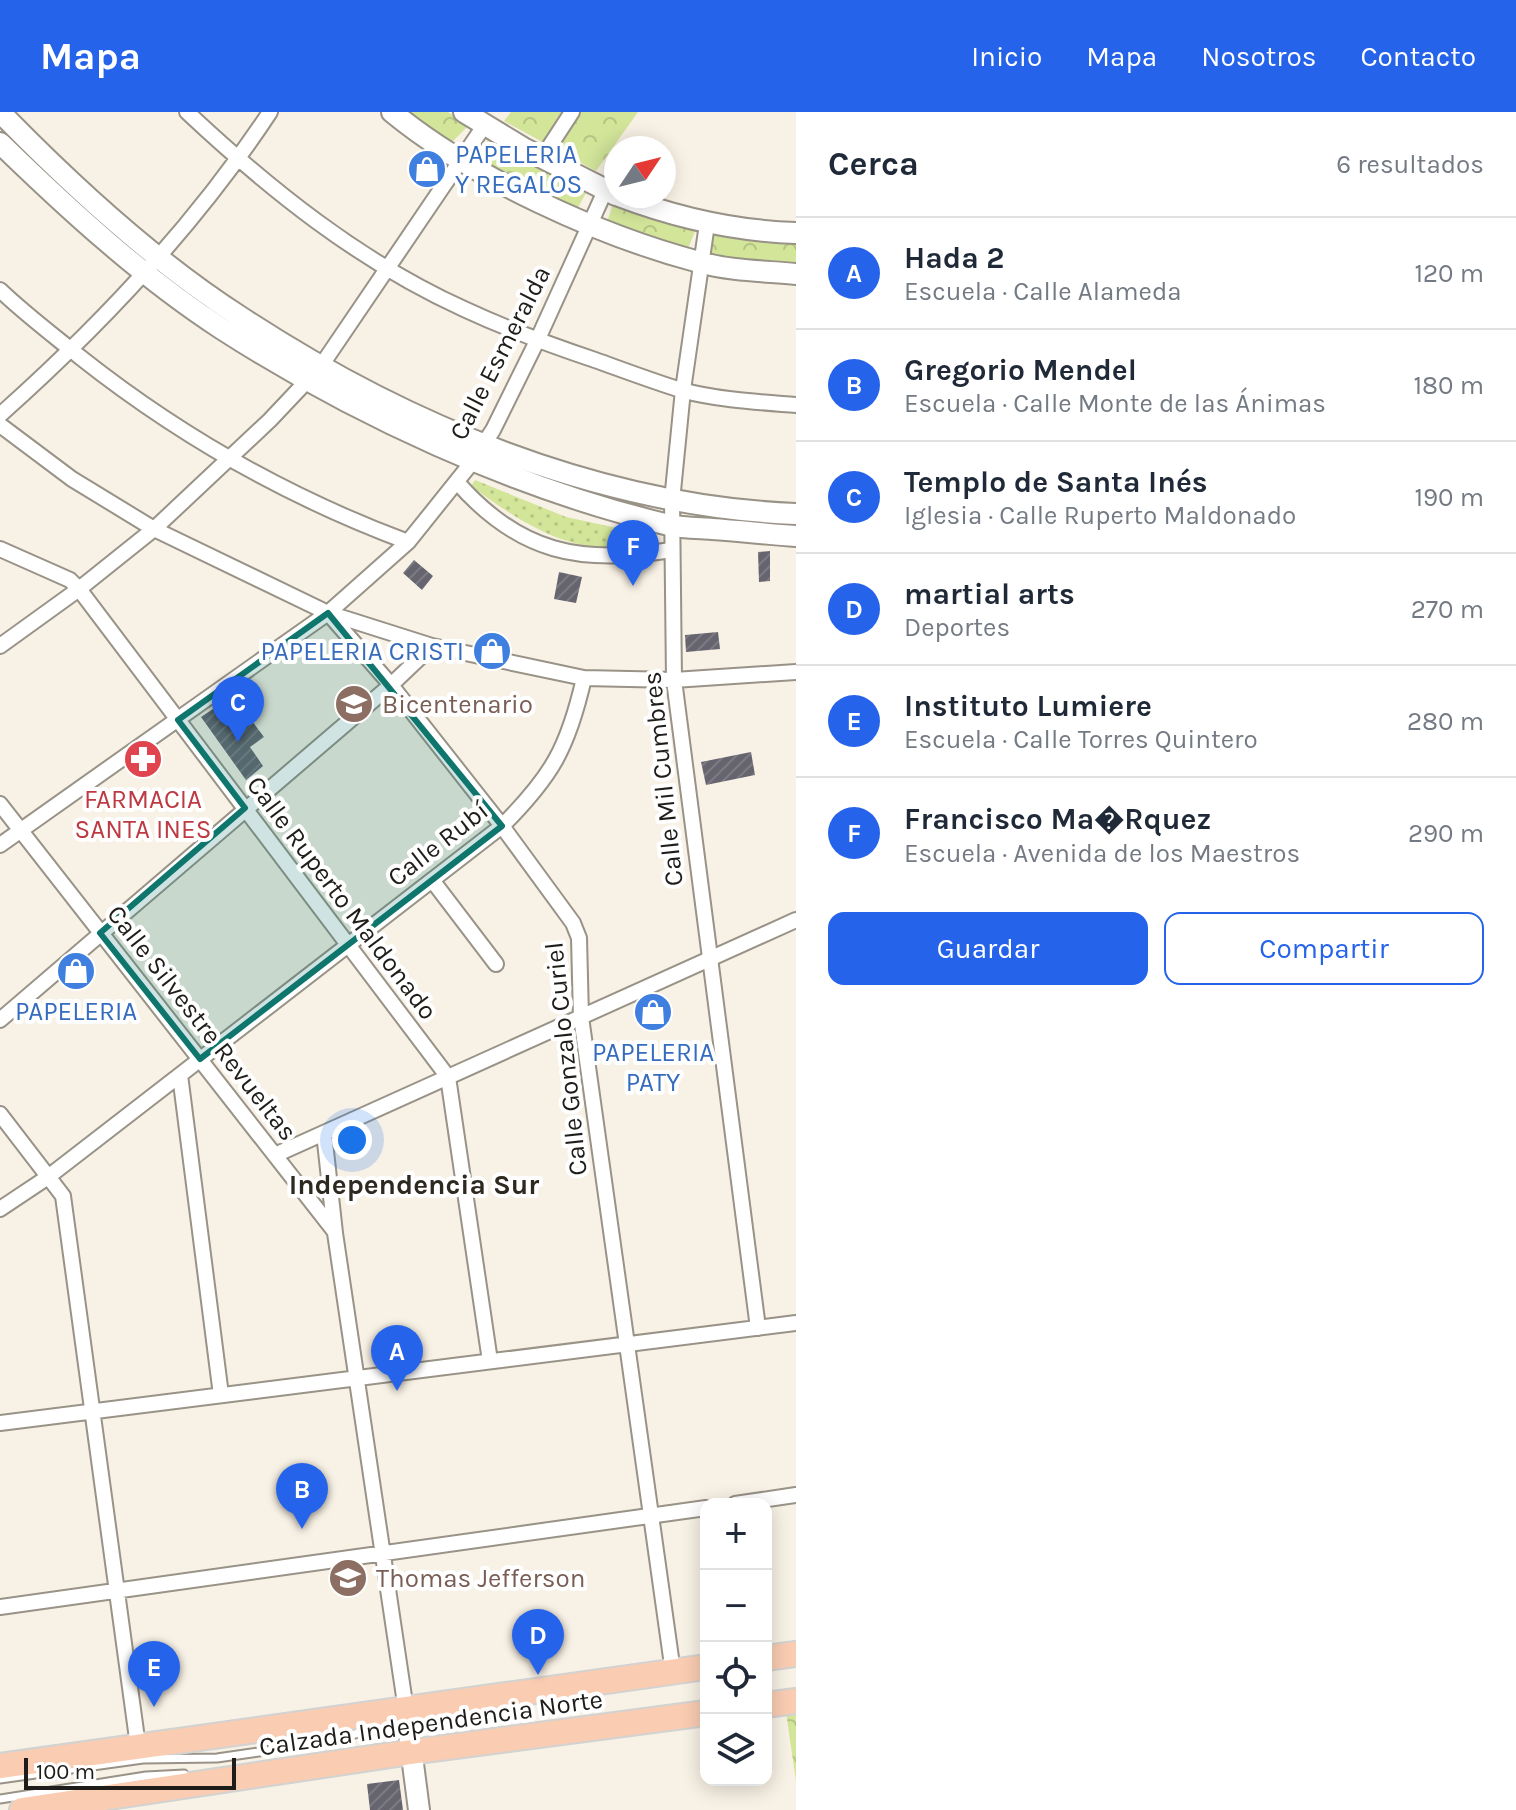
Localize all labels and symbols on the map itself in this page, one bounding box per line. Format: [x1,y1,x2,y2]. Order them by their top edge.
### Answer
north arrow [604,136,676,208]
place label: PAPELERIA Y REGALOS [455,139,582,200]
shop icon: PAPELERIA Y REGALOS [406,148,448,190]
street label: Calle Esmeralda [443,261,557,445]
pin: F [607,520,659,586]
shop icon: PAPELERIA CRISTI [471,630,513,672]
place label: PAPELERIA CRISTI [260,636,464,667]
street label: Calle Mil Cumbres [636,670,690,888]
pin: C [212,676,264,742]
school or university icon: Bicentenario [333,683,375,725]
place label: Bicentenario [382,689,533,720]
pharmacy icon: FARMACIA SANTA INES [122,738,164,780]
street label: Calle Ruperto Maldonado [240,770,444,1026]
place label: FARMACIA SANTA INES [75,784,211,845]
street label: Calle Rubí [382,795,495,893]
street label: Calle Silvestre Revueltas [100,899,304,1147]
street label: Calle Gonzalo Curiel [538,941,594,1177]
shop icon: PAPELERIA [55,950,97,992]
shop icon: PAPELERIA PATY [632,991,674,1033]
place label: PAPELERIA [15,996,137,1027]
place label: PAPELERIA PATY [592,1037,714,1098]
your location [332,1120,372,1160]
district label: Independencia Sur [289,1168,539,1201]
pin: A [371,1325,423,1391]
pin: B [276,1463,328,1529]
school or university icon: Thomas Jefferson [327,1557,369,1599]
place label: Thomas Jefferson [376,1563,585,1594]
pin: D [512,1609,564,1675]
pin: E [128,1641,180,1707]
street label: Calzada Independencia Norte [257,1684,605,1762]
scale bar [24,1754,236,1790]

